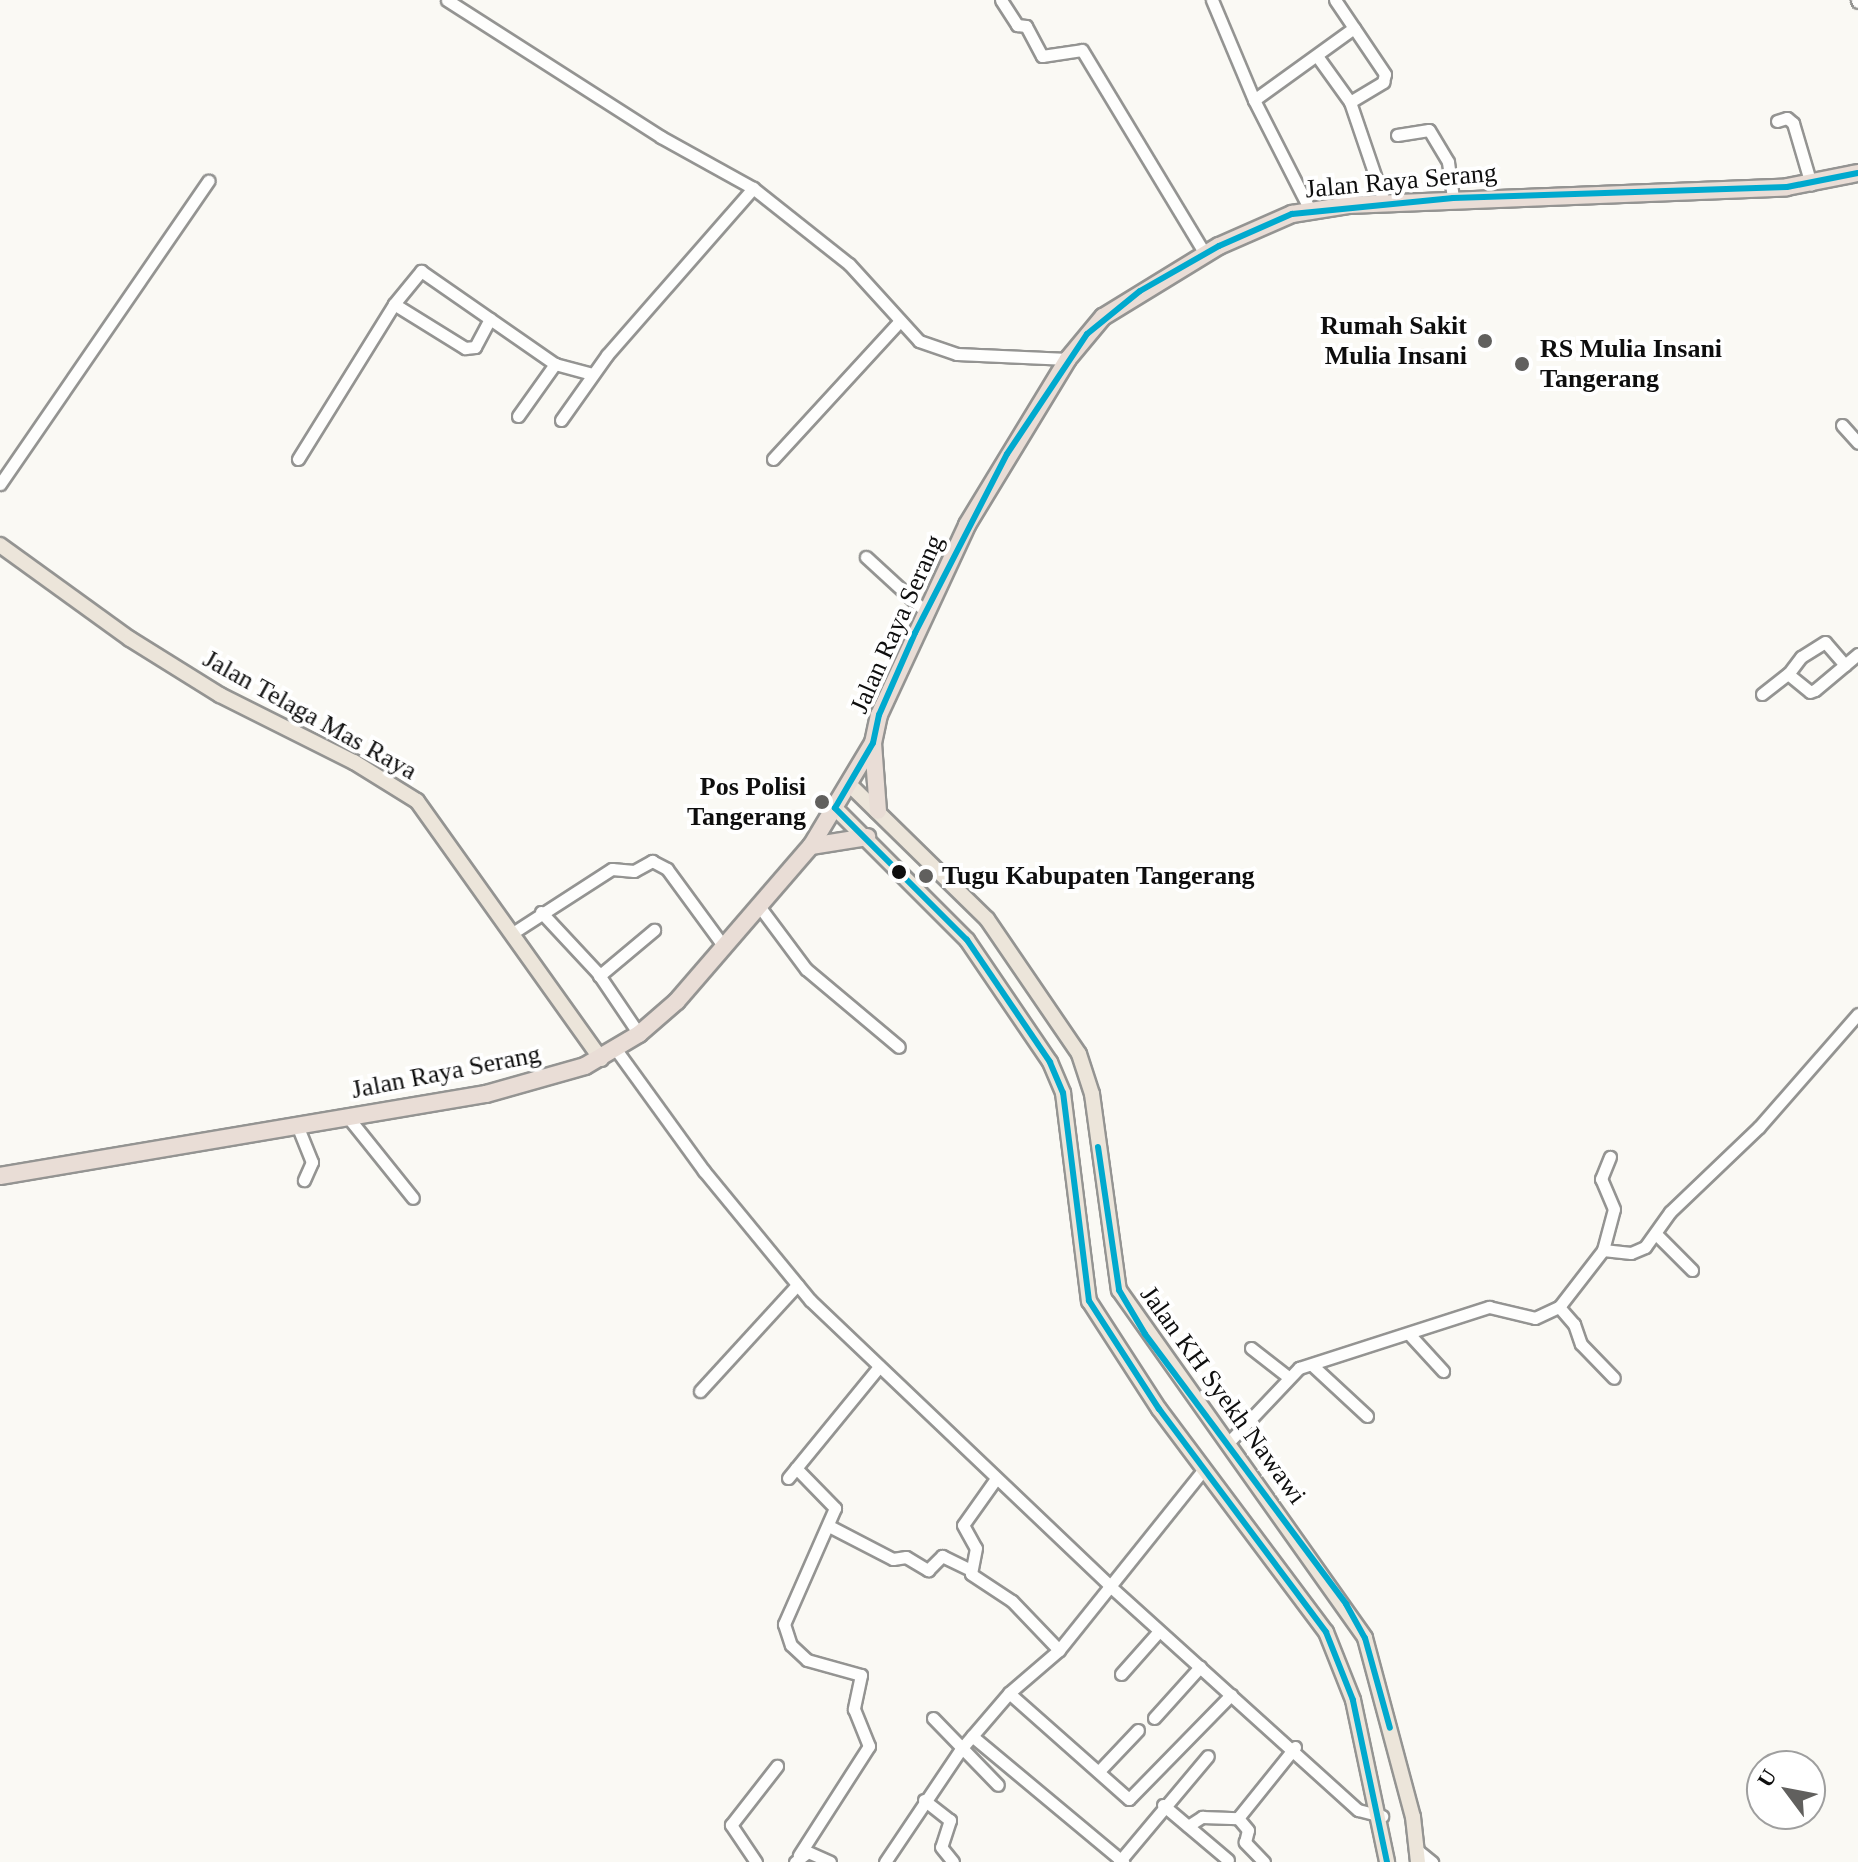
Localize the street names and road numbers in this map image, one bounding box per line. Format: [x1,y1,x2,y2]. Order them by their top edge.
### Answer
street label: Jalan Raya Serang [1304,157,1498,205]
street label: Jalan Raya Serang [844,530,950,718]
street label: Jalan Telaga Mas Raya [197,643,423,787]
street label: Jalan Raya Serang [349,1038,543,1106]
street label: Jalan KH Syekh Nawawi [1133,1280,1313,1510]

